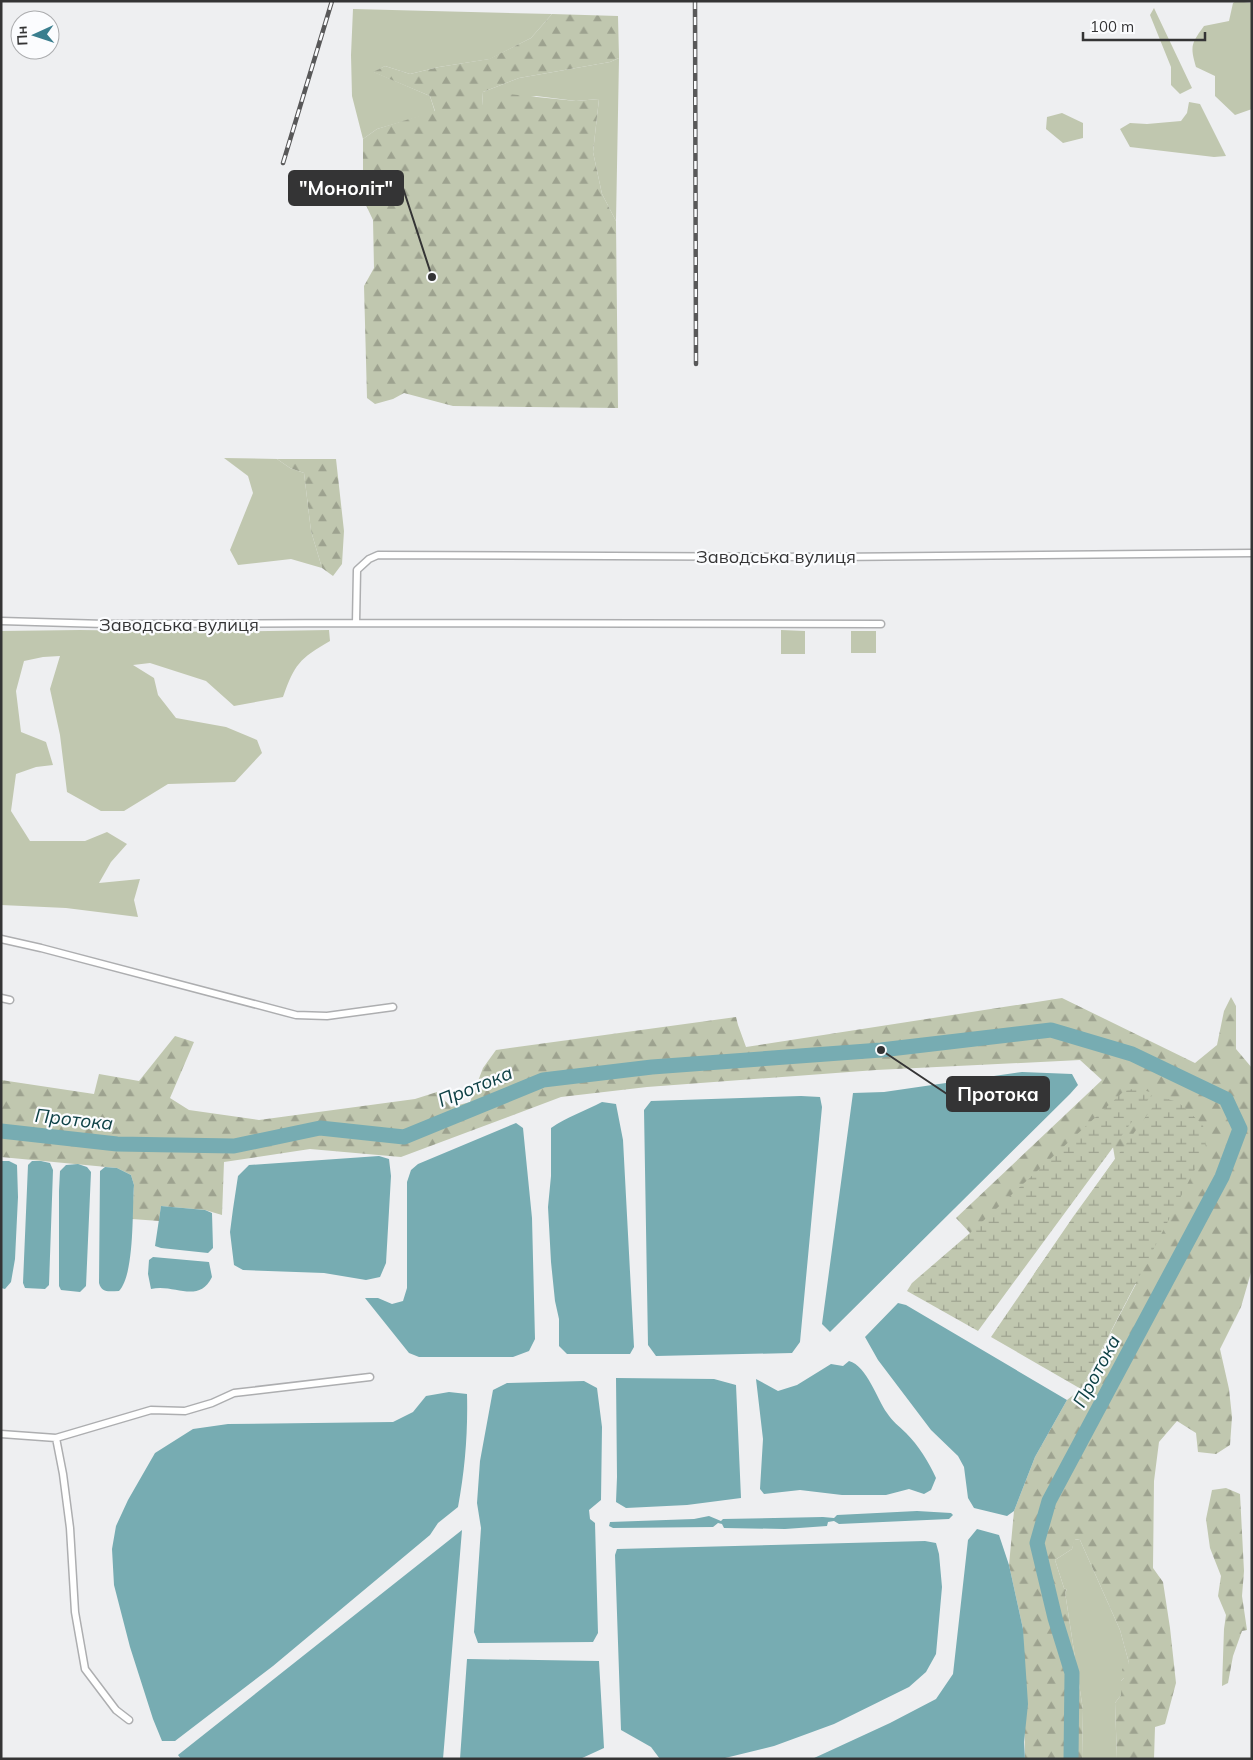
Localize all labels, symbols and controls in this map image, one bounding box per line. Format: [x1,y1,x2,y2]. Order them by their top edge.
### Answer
north arrow [10,10,60,60]
scale bar [1083,10,1206,42]
text: 100 m [1090,17,1134,36]
text: Пн [13,25,32,46]
callout: "Моноліт" [289,171,403,205]
text: "Моноліт" [299,176,393,200]
street label: Заводська вулиця [696,545,856,568]
street label: Заводська вулиця [99,613,259,636]
water label: Протока [434,1060,516,1112]
callout: Протока [947,1077,1049,1111]
text: Протока [957,1082,1039,1106]
water label: Протока [34,1103,114,1135]
water label: Протока [1067,1331,1125,1411]

